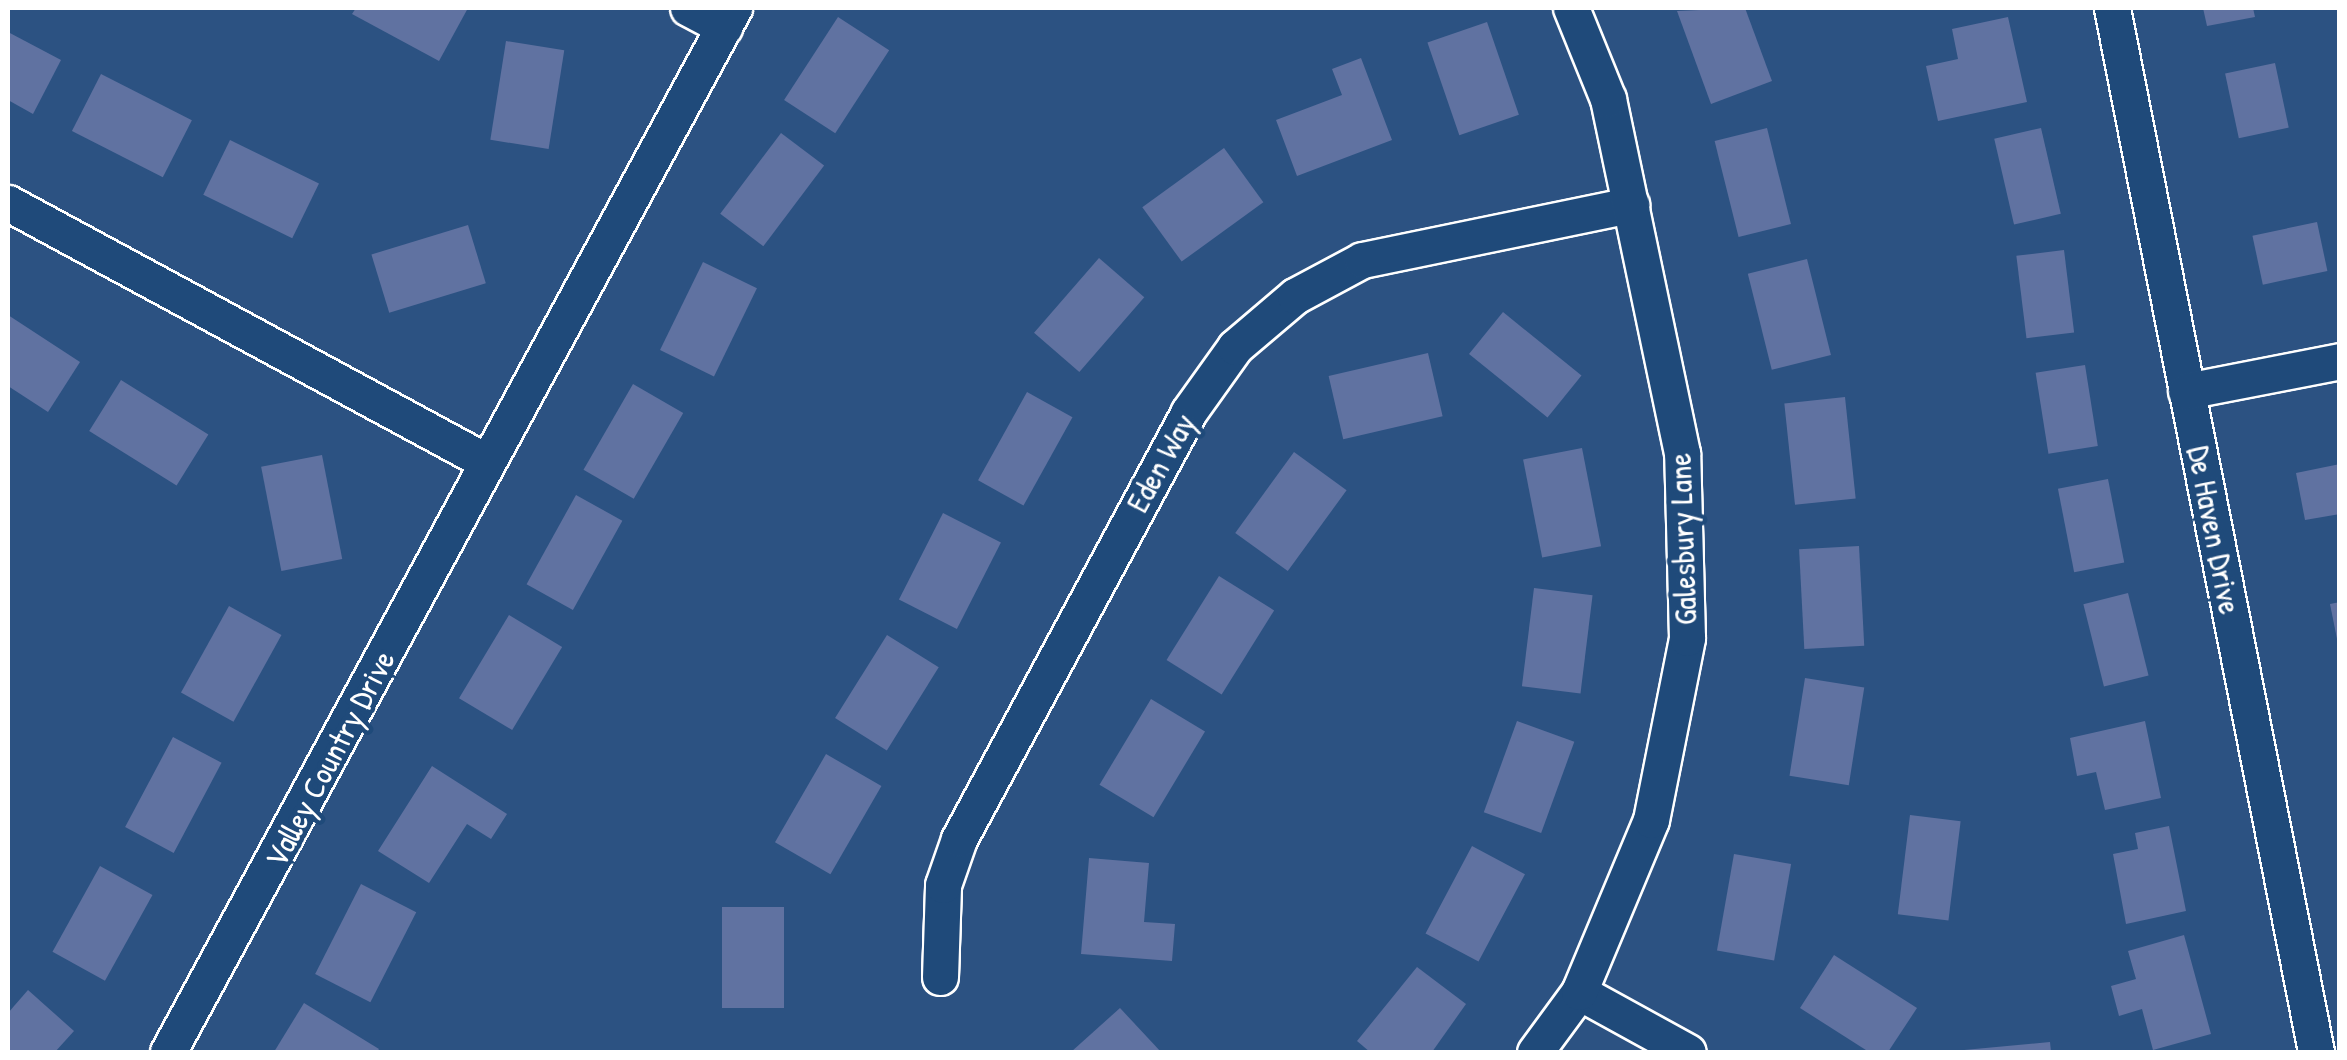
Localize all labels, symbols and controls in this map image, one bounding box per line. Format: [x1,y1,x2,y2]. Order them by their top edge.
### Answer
street label: Eden Way [1118,407,1204,519]
street label: De Haven Drive [2179,443,2249,617]
street label: Galesbury Lane [1661,452,1705,626]
street label: Valley Country Drive [257,644,403,874]

